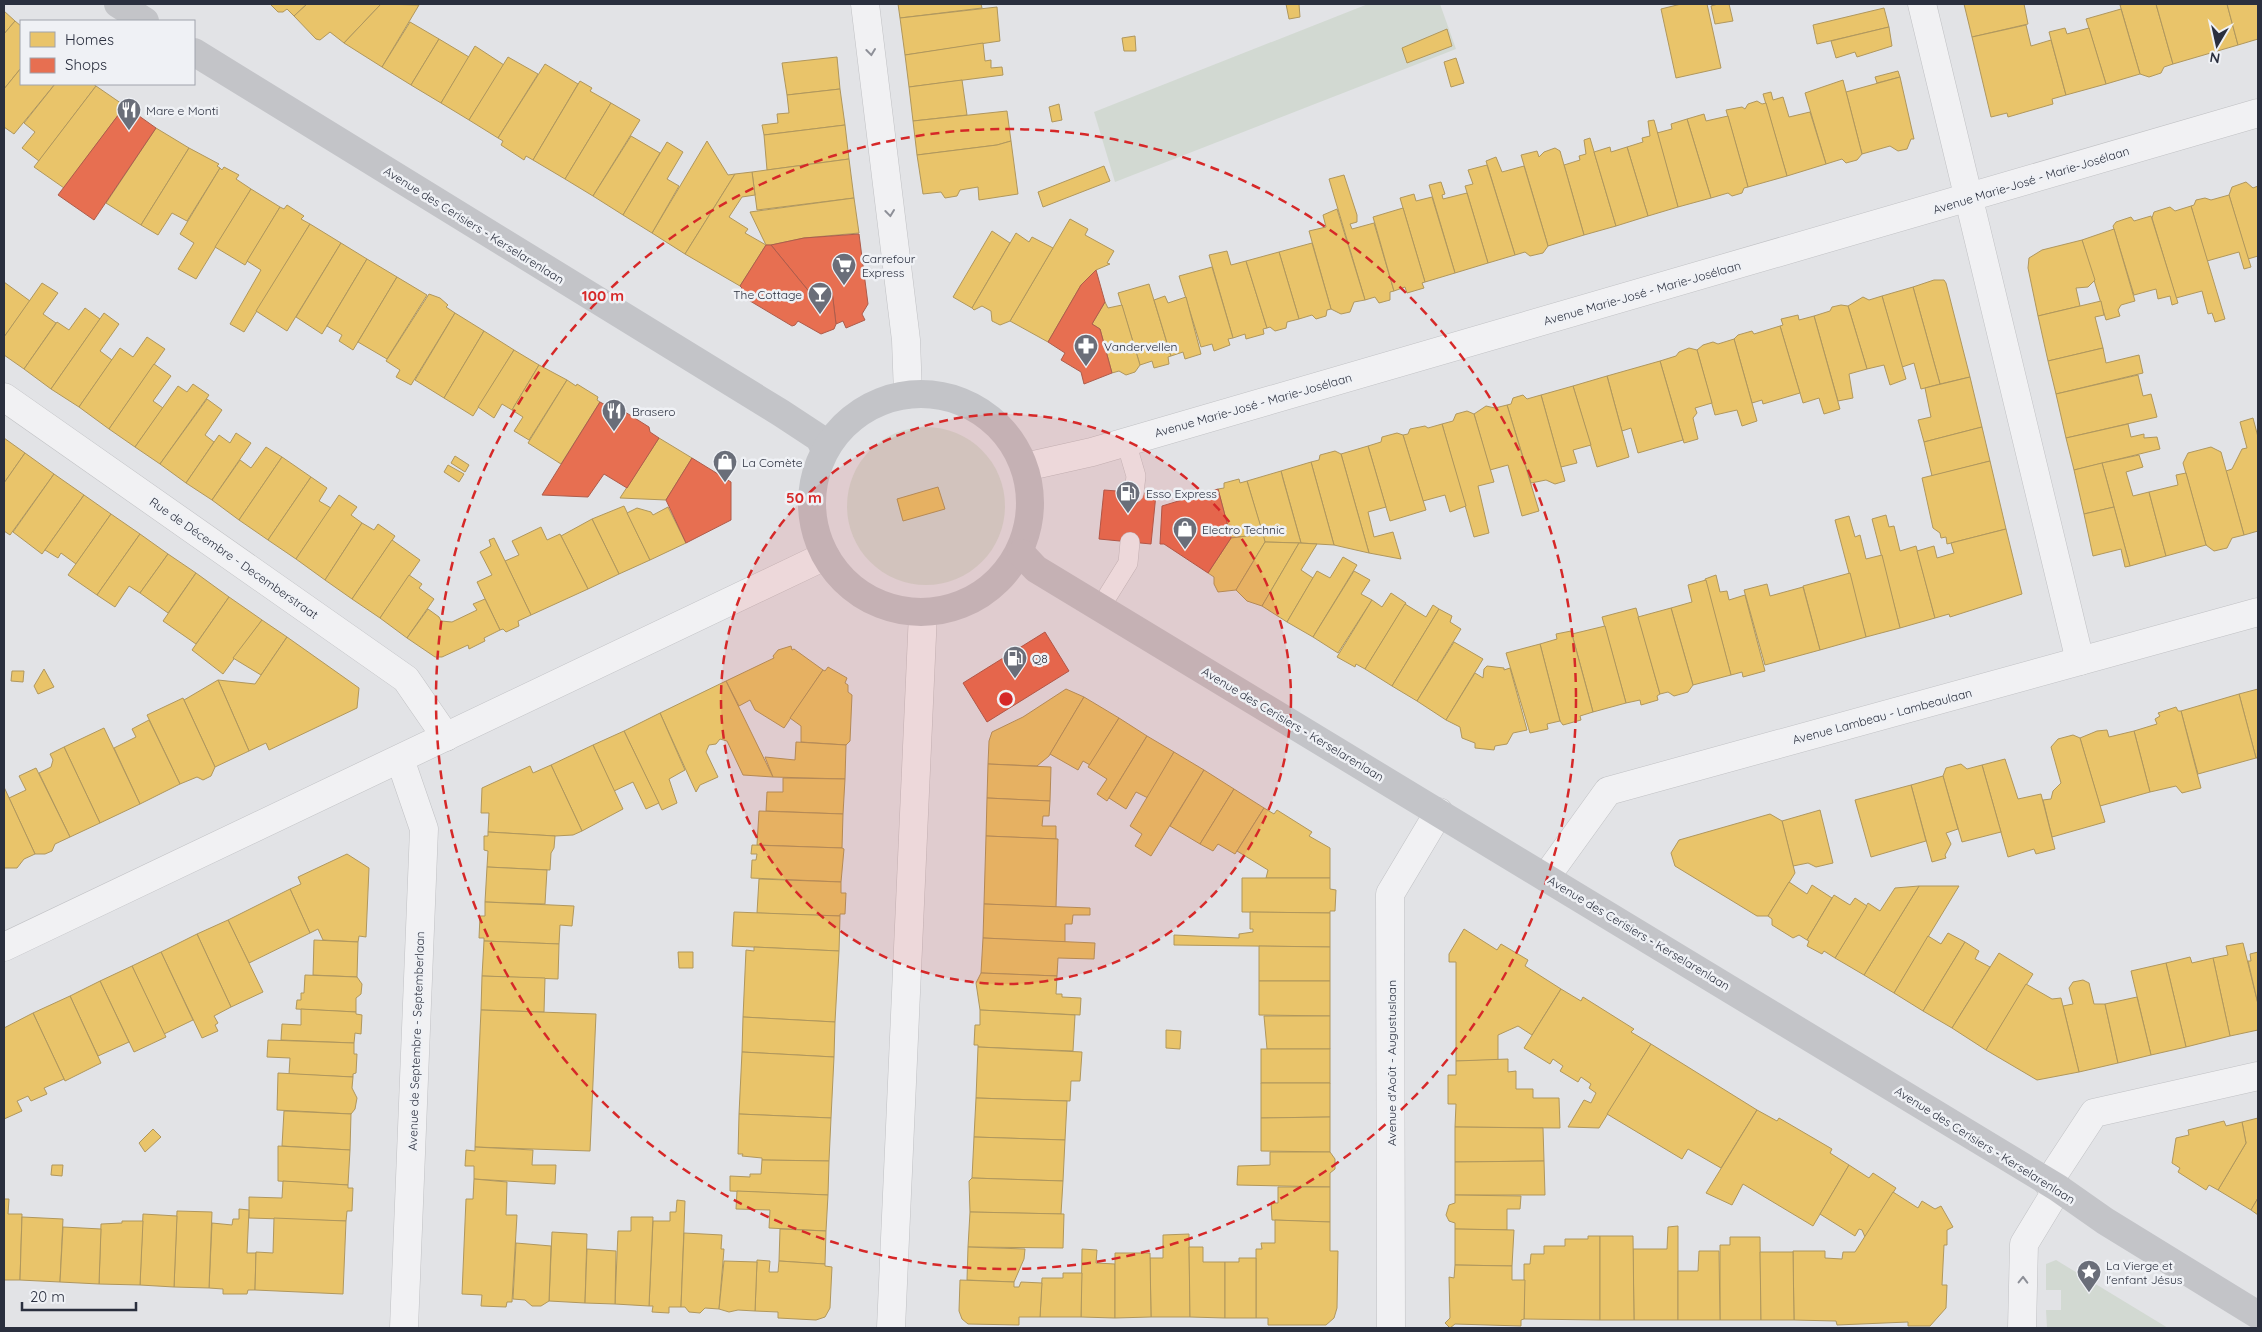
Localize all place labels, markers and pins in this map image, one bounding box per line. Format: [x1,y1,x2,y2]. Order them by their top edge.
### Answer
restaurant icon: Mare e Monti [116,97,142,131]
place label: Mare e Monti [146,103,218,118]
place label: Carrefour Express [862,251,916,280]
supermarket icon: Carrefour Express [831,252,857,286]
bar icon: The Cottage [807,281,833,315]
place label: The Cottage [733,287,802,302]
pharmacy icon: Vandervellen [1073,333,1099,367]
place label: Vandervellen [1104,339,1178,354]
restaurant icon: Brasero [601,398,627,432]
place label: Brasero [632,404,676,419]
shop icon: La Comète [712,449,738,483]
place label: La Comète [742,455,803,470]
fuel station icon: Esso Express [1115,480,1141,514]
place label: Esso Express [1146,486,1217,501]
shop icon: Electro Technic [1172,516,1198,550]
place label: Electro Technic [1202,522,1285,537]
fuel station icon: Q8 [1002,645,1028,679]
place label: Q8 [1032,651,1048,666]
centre of rings [997,690,1015,708]
place label: La Vierge et l'enfant Jésus [2106,1258,2183,1287]
place icon: La Vierge et l'enfant Jésus [2076,1259,2102,1293]

